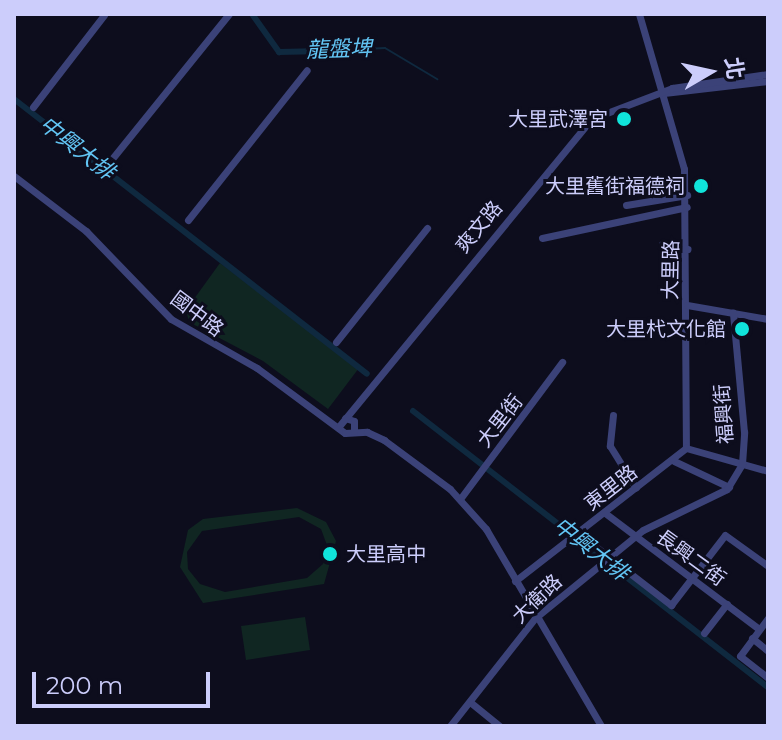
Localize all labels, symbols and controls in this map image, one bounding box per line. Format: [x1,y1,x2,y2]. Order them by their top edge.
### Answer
north arrow [670,32,750,112]
water label: 龍盤埤 [306,35,372,63]
text: 北 [719,55,749,81]
place label: 大里武澤宮 [508,107,608,131]
marker: 大里武澤宮 [615,110,633,128]
water label: 中興大排 [34,111,120,185]
place label: 大里舊街福德祠 [545,174,685,198]
marker: 大里舊街福德祠 [692,177,710,195]
street label: 爽文路 [451,196,507,258]
street label: 大里路 [658,240,684,300]
street label: 國中路 [166,286,228,342]
place label: 大里杙文化館 [606,317,726,341]
marker: 大里杙文化館 [733,320,751,338]
street label: 福興街 [710,383,738,445]
street label: 大里街 [472,390,528,452]
street label: 東里路 [580,460,642,516]
water label: 中興大排 [548,512,634,586]
street label: 長興二街 [652,525,730,591]
place label: 大里高中 [346,542,426,566]
marker: 大里高中 [321,545,339,563]
street label: 大衛路 [507,570,567,628]
scale bar [36,656,214,706]
text: 200 m [46,671,123,700]

